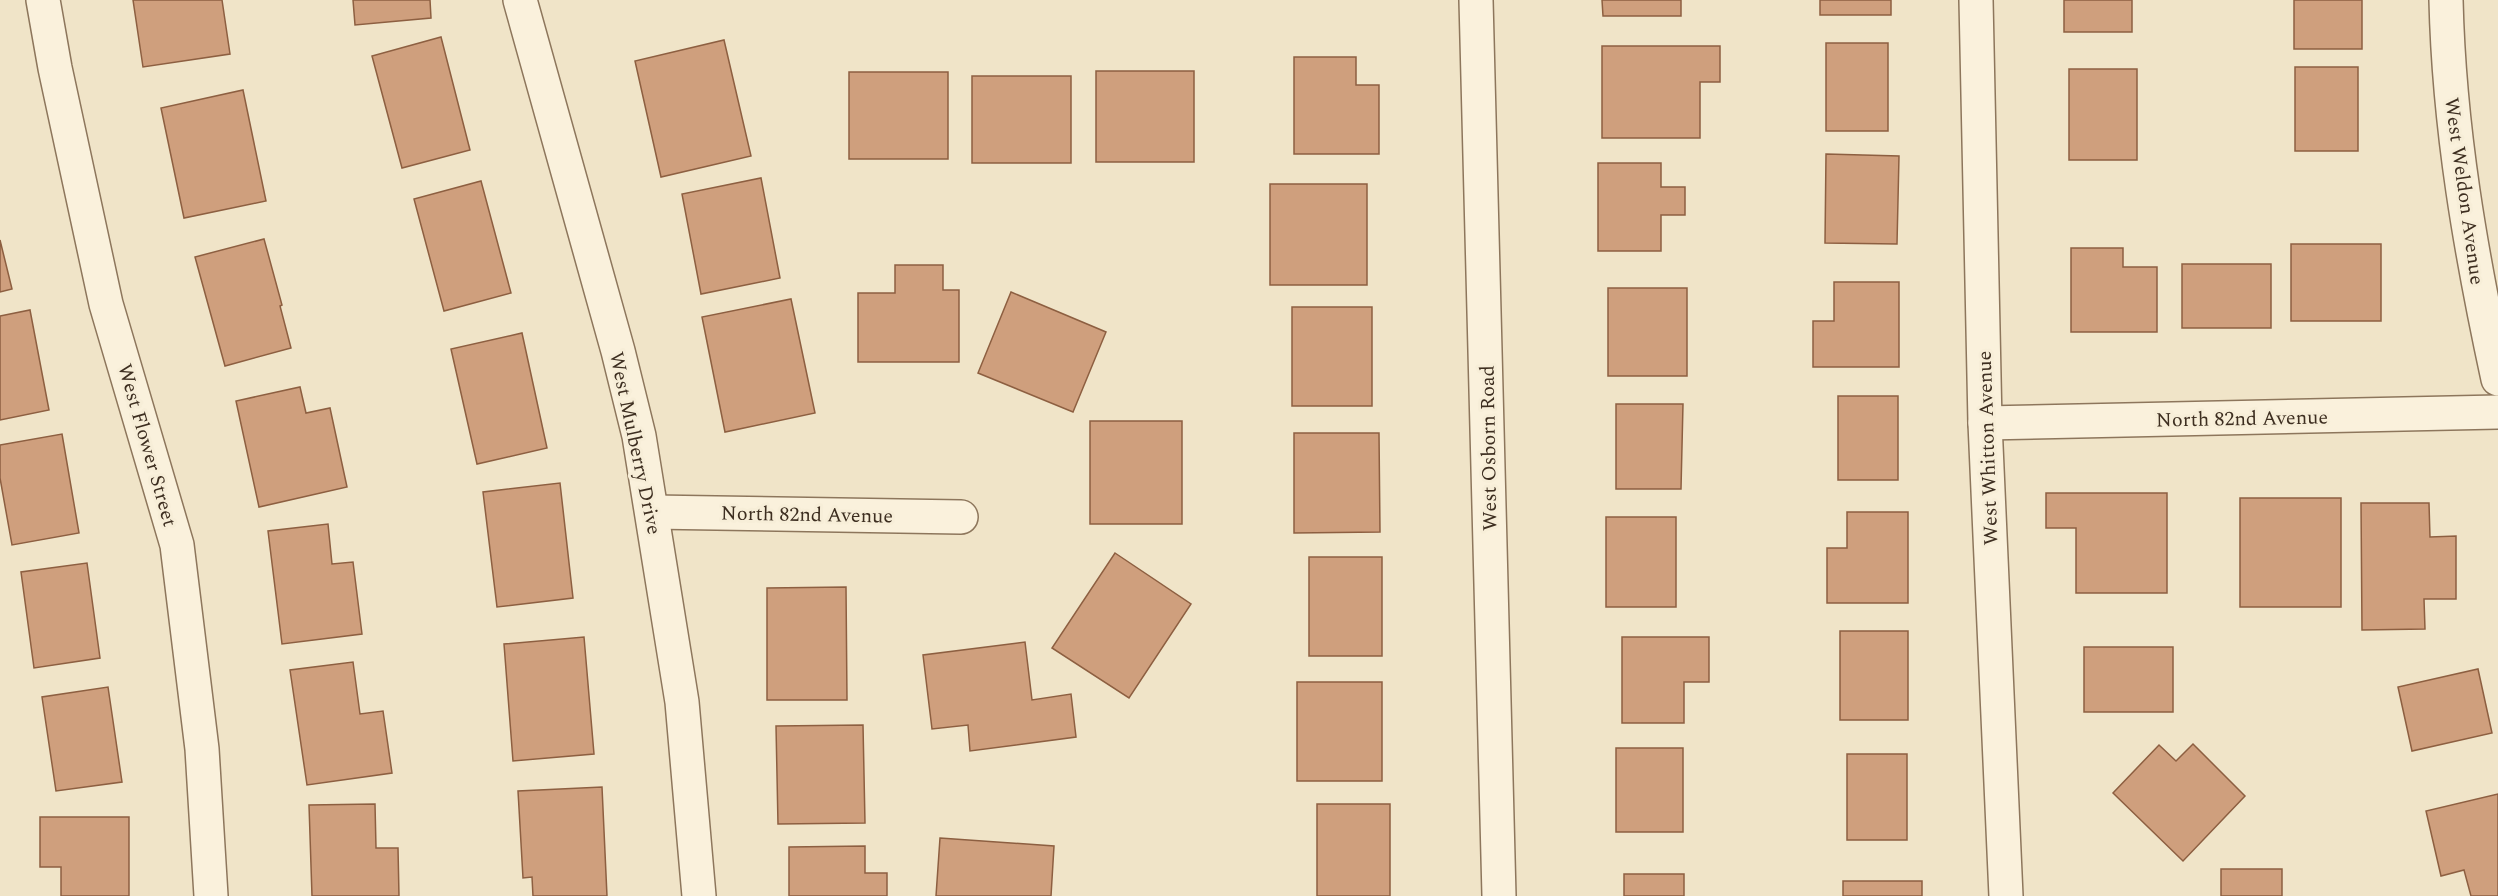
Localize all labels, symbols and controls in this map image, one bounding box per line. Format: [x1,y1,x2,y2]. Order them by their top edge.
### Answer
street label: West Weldon Avenue [2436,96,2492,287]
street label: West Mulberry Drive [601,349,669,537]
street label: West Whitton Avenue [1970,350,2006,546]
street label: West Flower Street [109,360,185,530]
street label: West Osborn Road [1473,365,1505,531]
street label: North 82nd Avenue [2156,402,2328,436]
street label: North 82nd Avenue [721,498,893,532]

